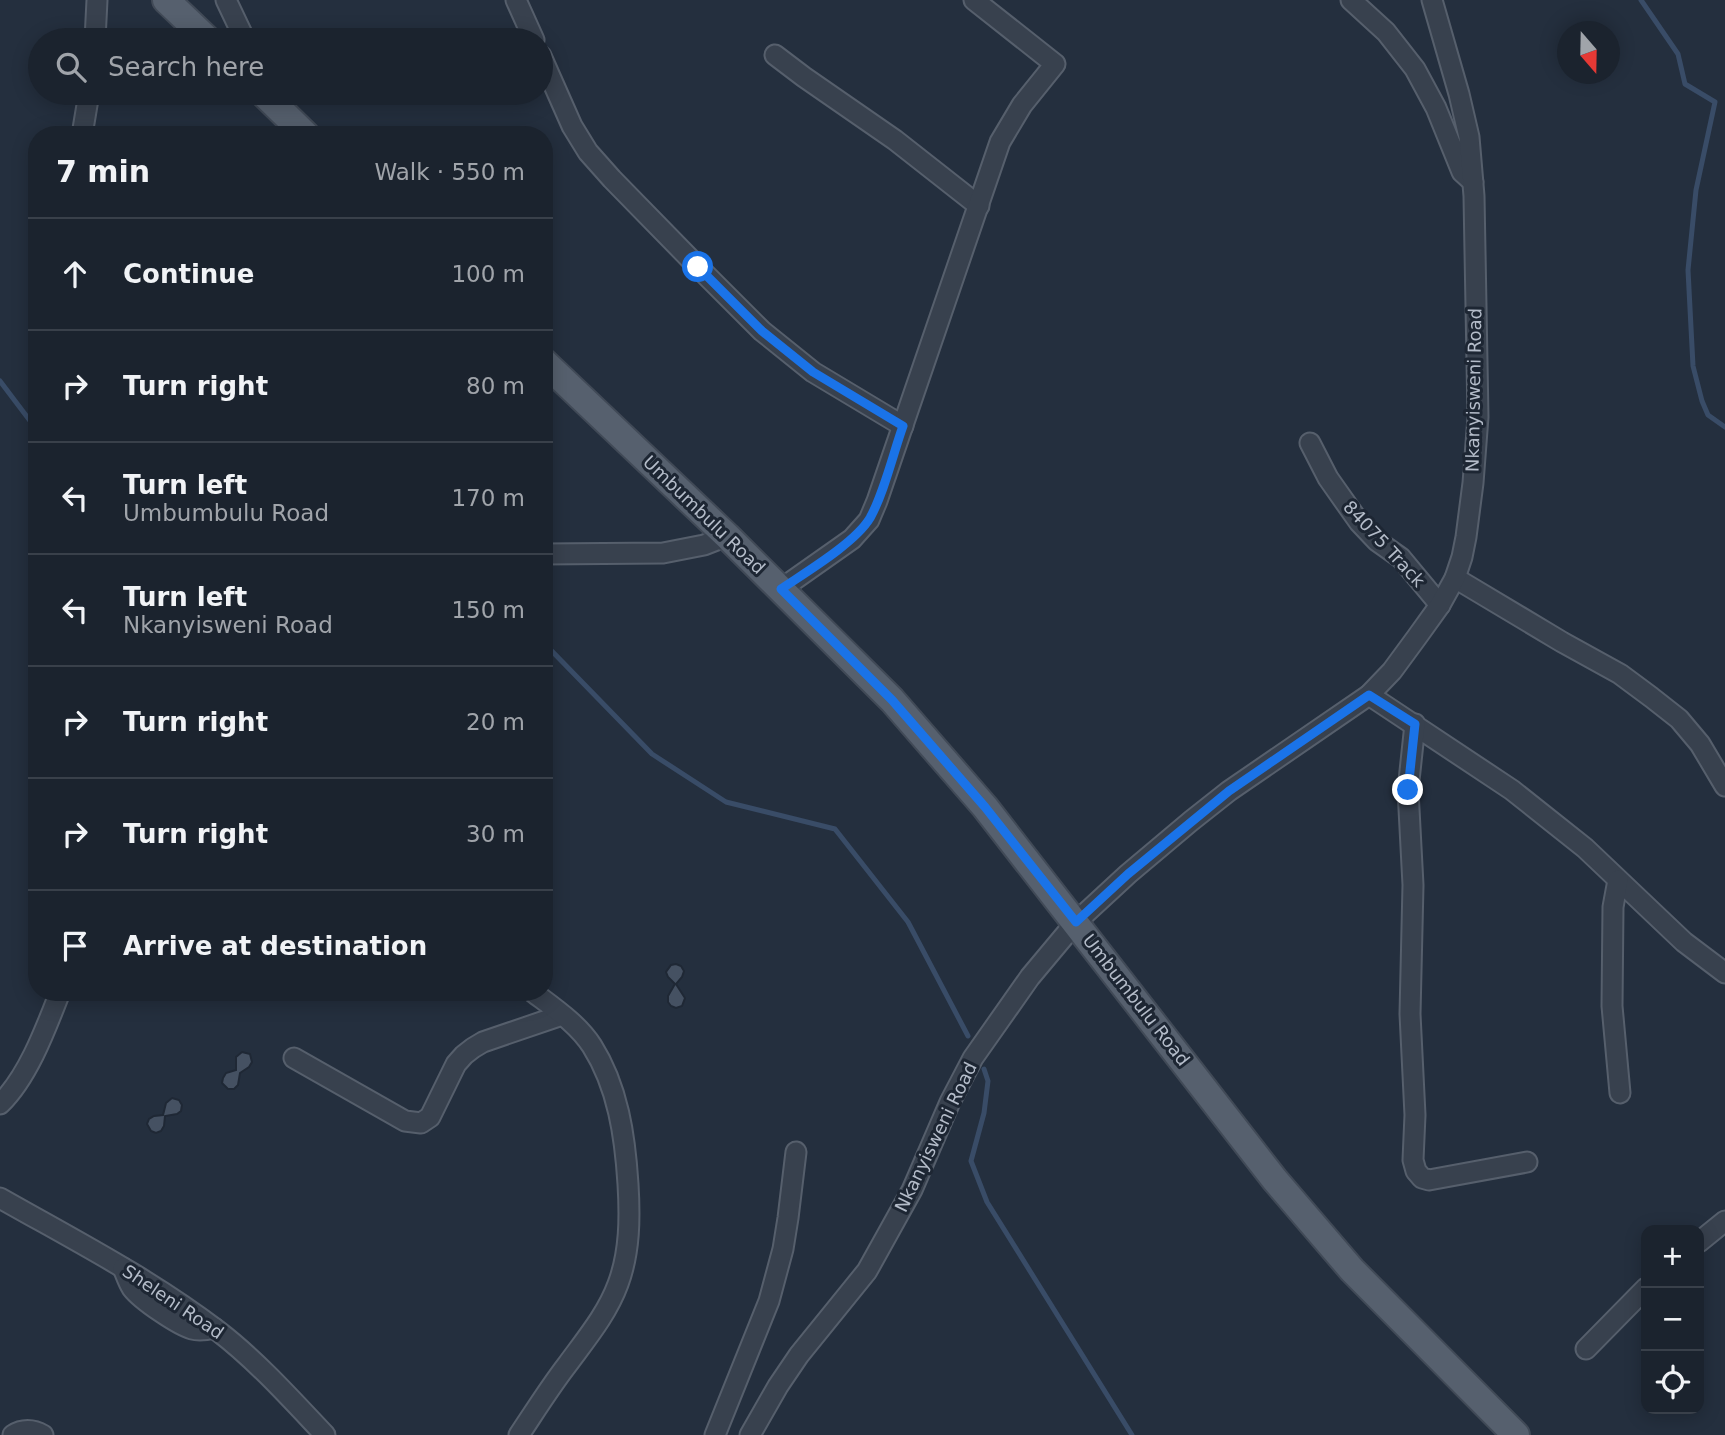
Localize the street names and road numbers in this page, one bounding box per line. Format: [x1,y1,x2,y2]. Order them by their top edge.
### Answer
street label: Nkanyisweni Road [1462,308,1485,472]
street label: Umbumbulu Road [639,451,770,578]
street label: 84075 Track [1339,496,1430,591]
street label: Umbumbulu Road [1078,930,1194,1070]
street label: Nkanyisweni Road [890,1058,981,1215]
street label: Sheleni Road [119,1260,228,1343]

